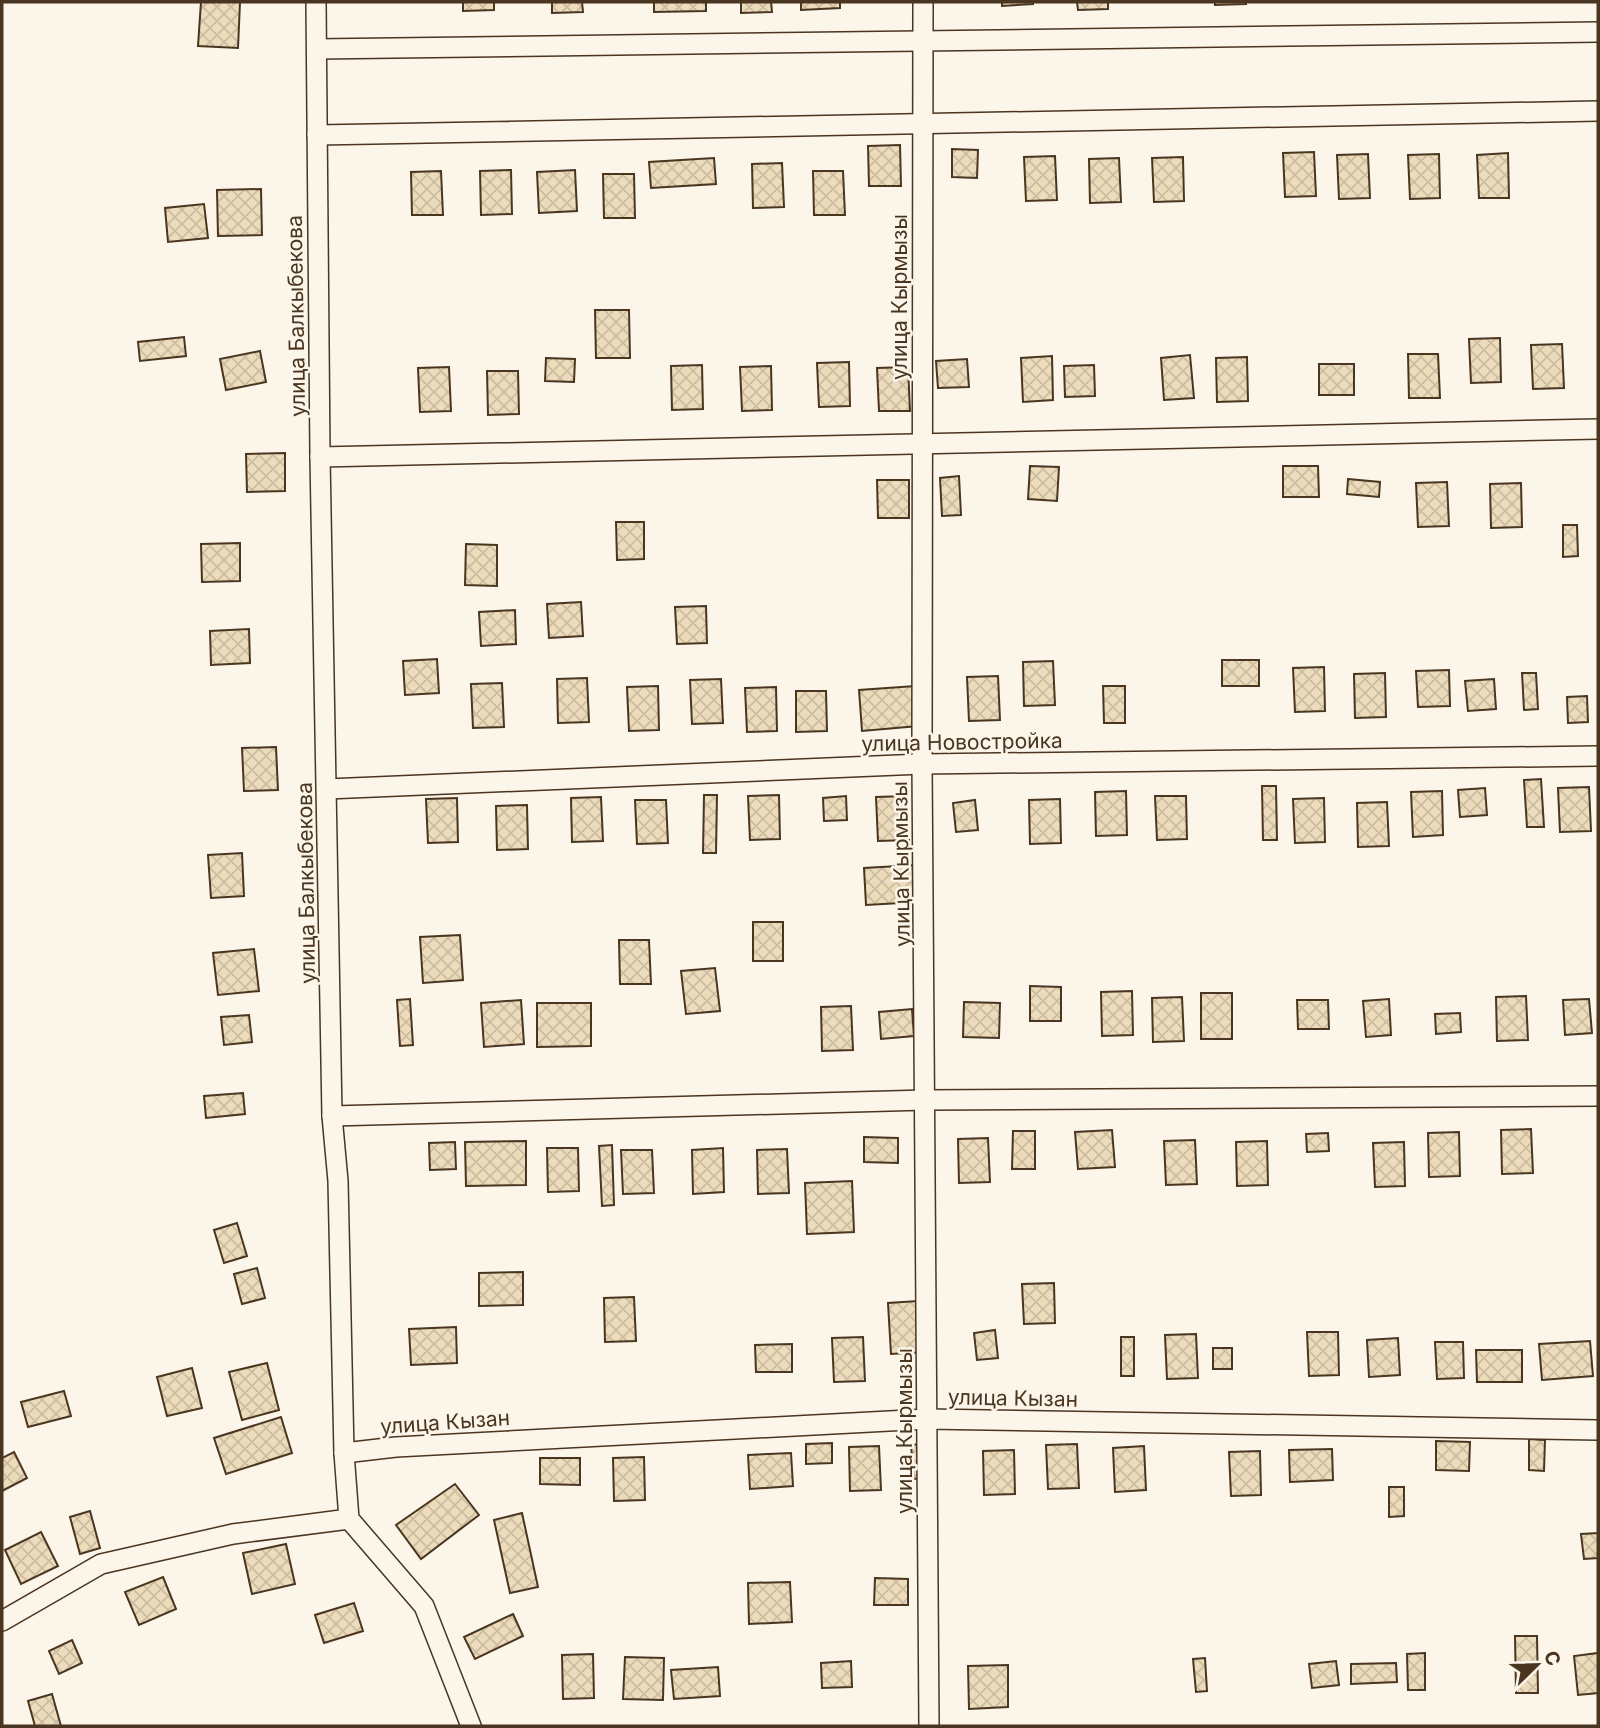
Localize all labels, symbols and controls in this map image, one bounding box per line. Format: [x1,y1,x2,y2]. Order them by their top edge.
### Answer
street label: улица Кырмызы [887,214,912,380]
street label: улица Балкыбекова [282,215,310,417]
street label: улица Новостройка [861,728,1063,756]
street label: улица Кырмызы [887,781,915,947]
street label: улица Балкыбекова [292,782,320,984]
street label: улица Кырмызы [892,1348,917,1514]
street label: улица Кызан [948,1384,1078,1412]
street label: улица Кызан [379,1405,511,1439]
north arrow [1502,1630,1572,1700]
text: С [1539,1648,1566,1670]

